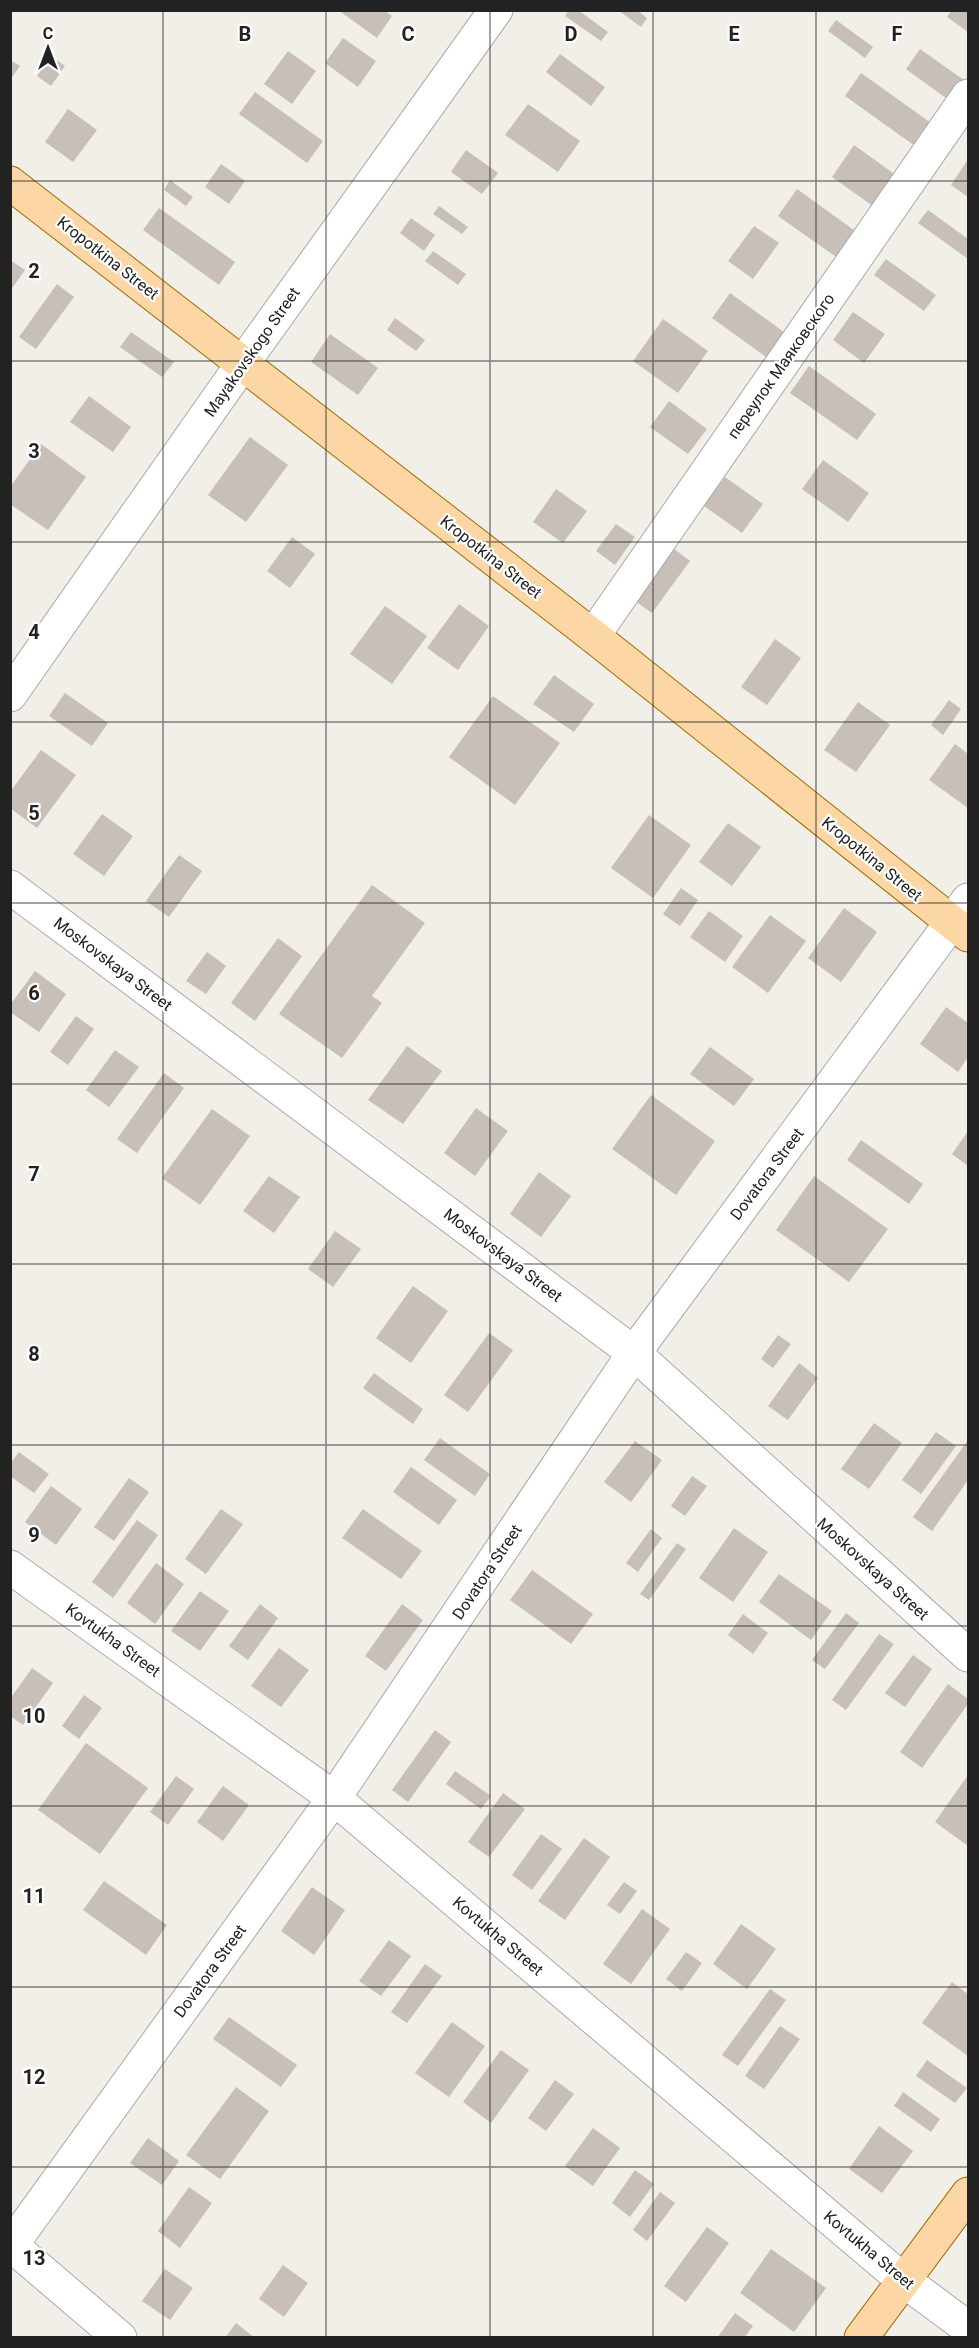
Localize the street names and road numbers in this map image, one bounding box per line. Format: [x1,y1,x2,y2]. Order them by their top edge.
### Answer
street label: Kropotkina Street [53,212,163,304]
street label: Mayakovskogo Street [200,284,304,420]
street label: переулок Маяковского [724,290,838,442]
street label: Kropotkina Street [436,511,546,603]
street label: Kropotkina Street [818,813,926,905]
street label: Moskovskaya Street [50,913,176,1015]
street label: Dovatora Street [726,1124,808,1224]
street label: Moskovskaya Street [440,1204,566,1306]
street label: Moskovskaya Street [813,1514,933,1624]
street label: Dovatora Street [448,1521,526,1623]
street label: Kovtukha Street [62,1599,164,1681]
street label: Kovtukha Street [449,1893,547,1979]
street label: Dovatora Street [170,1921,250,2021]
street label: Kovtukha Street [820,2207,918,2293]

